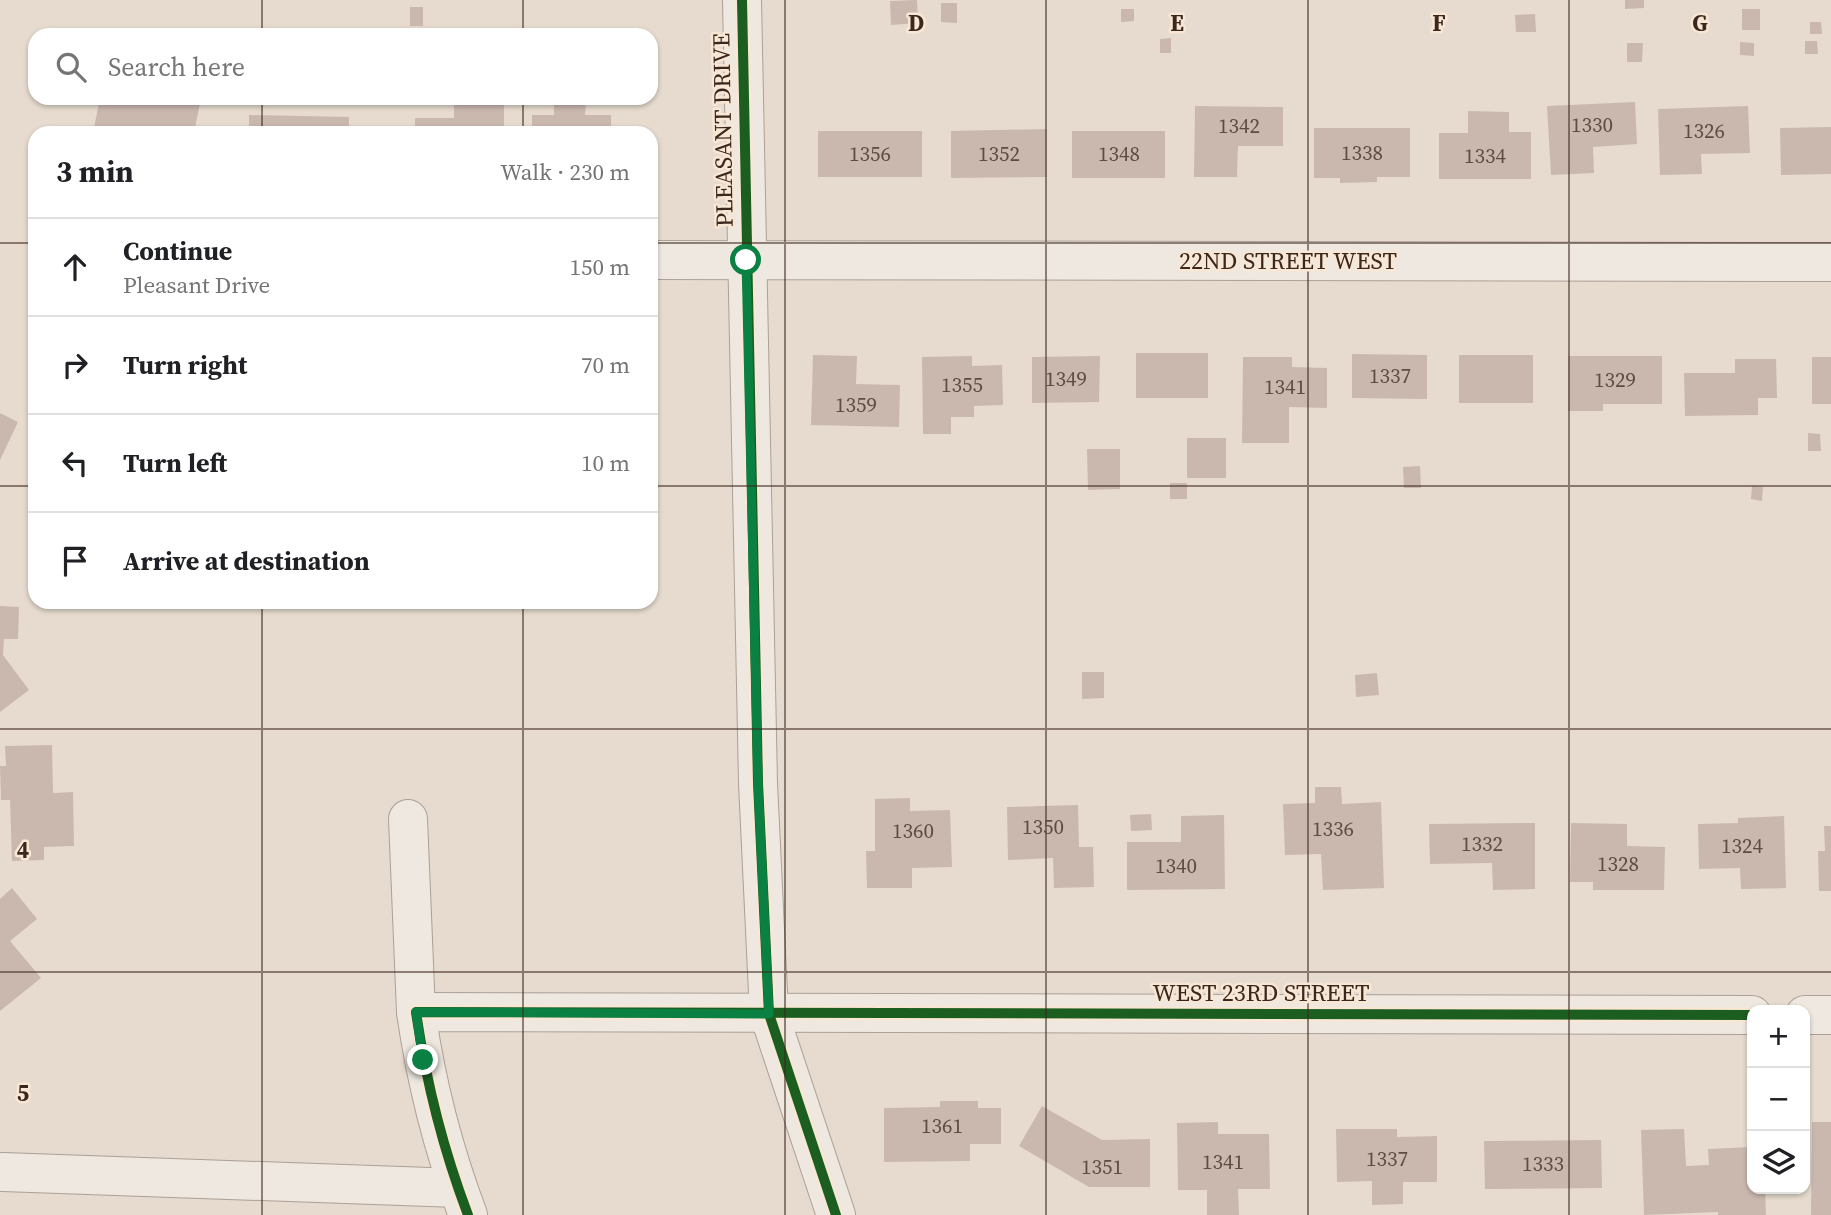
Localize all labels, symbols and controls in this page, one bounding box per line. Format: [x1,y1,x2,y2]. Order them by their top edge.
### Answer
text: D [908,7,924,39]
text: E [1170,7,1184,39]
text: F [1432,7,1446,39]
text: G [1692,7,1708,39]
search box [28,28,658,105]
street label: PLEASANT DRIVE [704,33,741,228]
icon: search [52,48,90,86]
text: Search here [108,49,245,85]
house number: 1330 [1571,110,1613,139]
house number: 1342 [1218,111,1260,140]
house number: 1326 [1683,116,1725,145]
house number: 1338 [1341,138,1383,167]
house number: 1356 [849,139,891,168]
house number: 1352 [978,139,1020,168]
house number: 1348 [1098,139,1140,168]
house number: 1334 [1464,141,1506,170]
text: 3 min [56,151,134,192]
text: Walk · 230 m [500,156,630,188]
text: Continue [123,233,232,269]
route start [730,244,761,275]
street label: 22ND STREET WEST [1179,244,1398,277]
icon: ahead [56,248,94,286]
text: 150 m [569,251,630,283]
text: Pleasant Drive [123,269,270,301]
icon: right [56,346,94,384]
text: Turn right [123,347,247,383]
text: 70 m [581,349,630,381]
house number: 1337 [1369,361,1411,390]
house number: 1349 [1045,364,1087,393]
house number: 1329 [1594,365,1636,394]
house number: 1355 [941,370,983,399]
house number: 1341 [1264,372,1306,401]
house number: 1359 [835,390,877,419]
icon: left [56,444,94,482]
text: Turn left [123,445,227,481]
text: 10 m [581,447,630,479]
icon: arrive [56,542,94,580]
text: Arrive at destination [123,543,370,579]
house number: 1350 [1022,812,1064,841]
house number: 1336 [1312,814,1354,843]
house number: 1360 [892,816,934,845]
house number: 1332 [1461,829,1503,858]
house number: 1324 [1721,831,1763,860]
text: 4 [17,834,29,866]
house number: 1328 [1597,849,1639,878]
house number: 1340 [1155,851,1197,880]
street label: WEST 23RD STREET [1152,976,1370,1009]
map controls [1747,1005,1810,1194]
button: + [1747,1005,1810,1068]
route end [407,1044,438,1075]
button: − [1747,1068,1810,1131]
text: 5 [17,1077,29,1109]
house number: 1361 [921,1111,963,1140]
button: layers [1747,1131,1810,1194]
house number: 1337 [1366,1144,1408,1173]
house number: 1341 [1202,1147,1244,1176]
house number: 1333 [1522,1149,1564,1178]
house number: 1351 [1081,1152,1123,1181]

